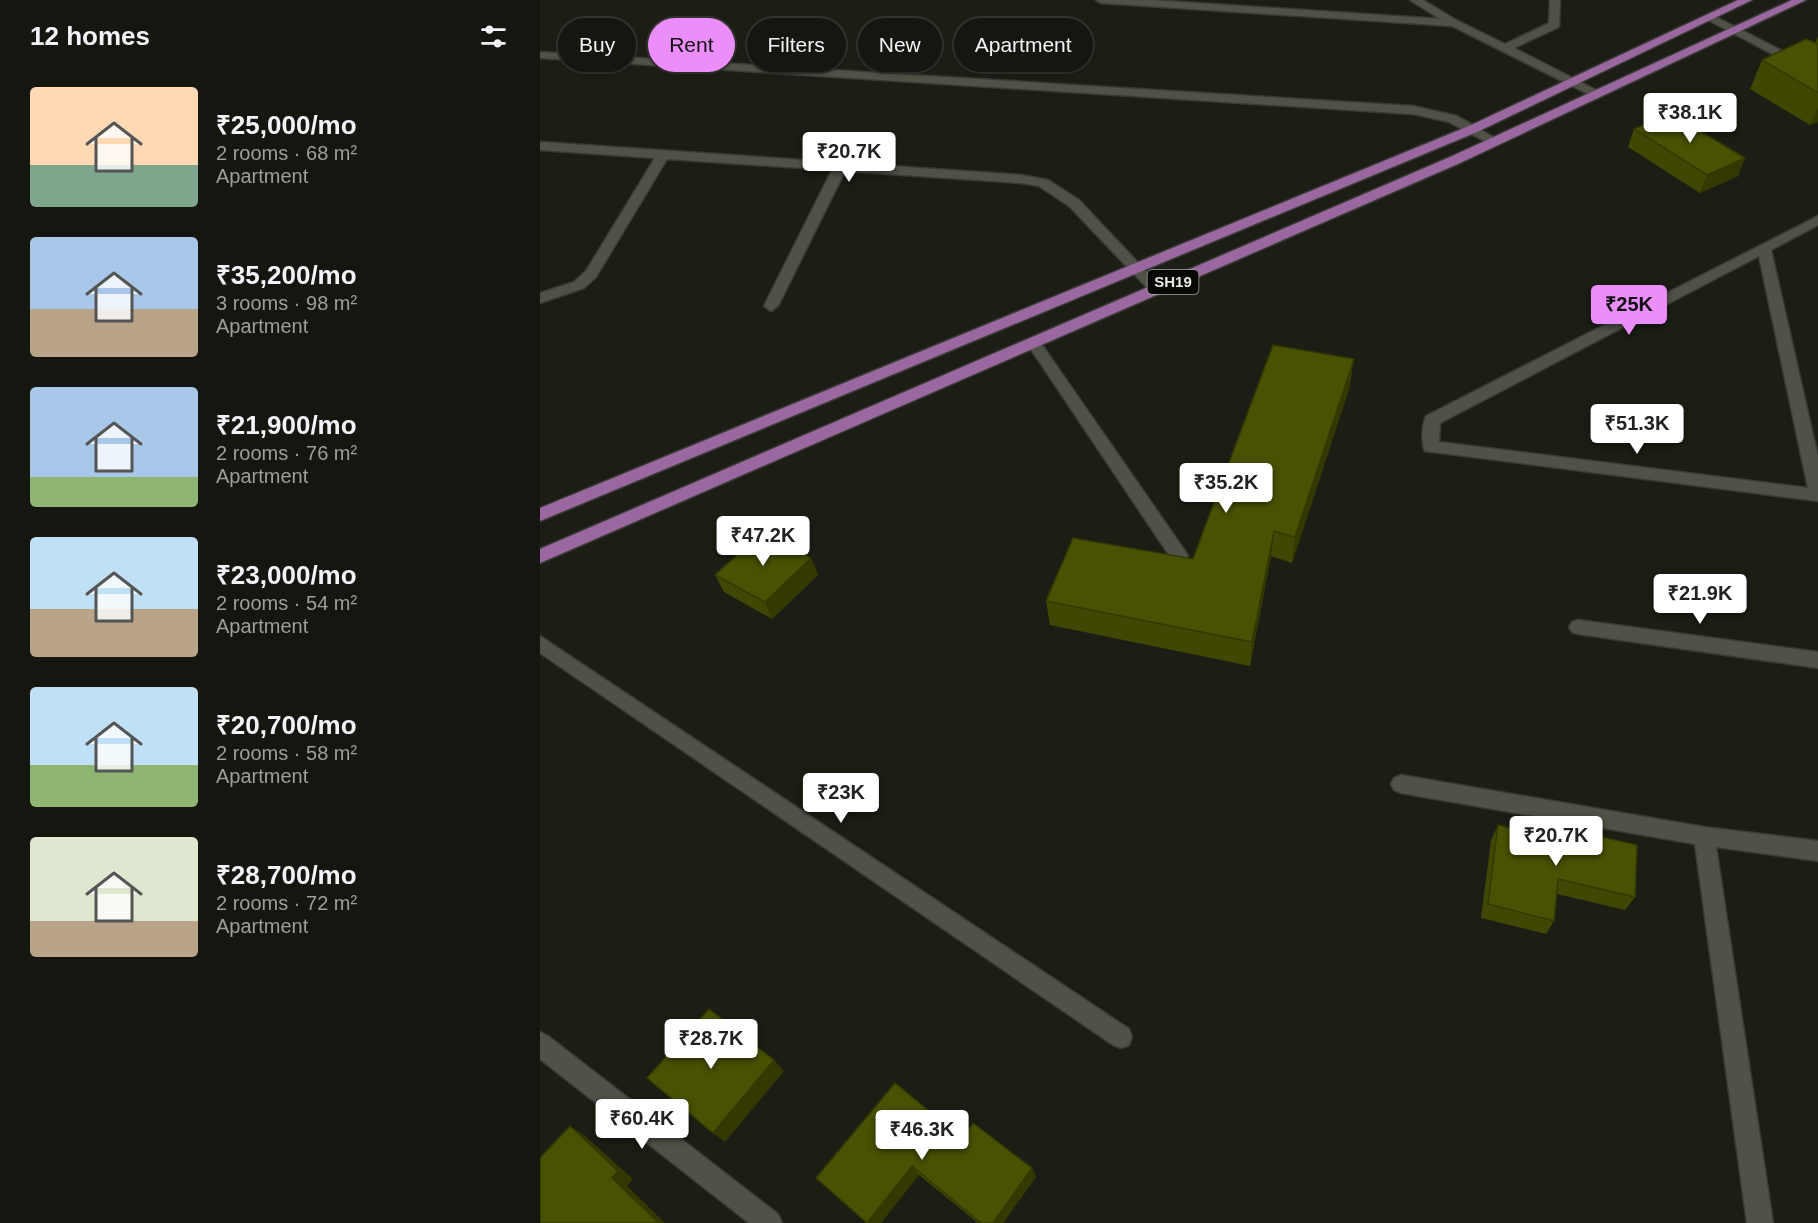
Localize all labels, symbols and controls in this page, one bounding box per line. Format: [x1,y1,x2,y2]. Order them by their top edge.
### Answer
chip: Buy [558,18,636,72]
chip: Rent [648,18,735,72]
chip: Filters [747,18,846,72]
chip: New [858,18,942,72]
chip: Apartment [954,18,1093,72]
icon: filters [477,20,510,53]
text: 12 homes [30,21,150,51]
pin: ₹38.1K [1641,93,1739,144]
text: ₹38.1K [1658,101,1722,123]
text: ₹25,000/mo [216,110,357,140]
icon: home [78,111,150,183]
pin: ₹20.7K [800,132,898,183]
text: ₹20.7K [817,140,881,162]
text: 2 rooms · 68 m² [216,142,357,164]
text: Apartment [216,165,308,187]
text: ₹35,200/mo [216,260,357,290]
icon: home [78,261,150,333]
road number: SH19 [1148,270,1198,294]
pin: ₹25K [1593,285,1665,336]
text: 3 rooms · 98 m² [216,292,357,314]
text: ₹25K [1605,293,1653,315]
text: Apartment [216,315,308,337]
pin: ₹51.3K [1588,404,1686,455]
text: ₹21,900/mo [216,410,357,440]
icon: home [78,411,150,483]
text: ₹51.3K [1605,412,1669,434]
text: 2 rooms · 76 m² [216,442,357,464]
pin: ₹35.2K [1177,463,1275,514]
text: Apartment [216,465,308,487]
text: ₹35.2K [1194,471,1258,493]
pin: ₹47.2K [714,516,812,567]
text: ₹47.2K [731,524,795,546]
text: ₹23,000/mo [216,560,357,590]
icon: home [78,561,150,633]
pin: ₹21.9K [1651,574,1749,625]
text: ₹21.9K [1668,582,1732,604]
text: 2 rooms · 54 m² [216,592,357,614]
text: Apartment [216,615,308,637]
text: ₹20,700/mo [216,710,357,740]
icon: home [78,711,150,783]
text: 2 rooms · 58 m² [216,742,357,764]
text: Apartment [216,765,308,787]
pin: ₹23K [805,773,877,824]
text: ₹23K [817,781,865,803]
pin: ₹20.7K [1507,816,1605,867]
text: ₹20.7K [1524,824,1588,846]
text: ₹28,700/mo [216,860,357,890]
icon: home [78,861,150,933]
text: 2 rooms · 72 m² [216,892,357,914]
text: Apartment [216,915,308,937]
pin: ₹28.7K [662,1019,760,1070]
text: ₹28.7K [679,1027,743,1049]
pin: ₹60.4K [593,1099,691,1150]
text: ₹60.4K [610,1107,674,1129]
pin: ₹46.3K [873,1110,971,1161]
text: ₹46.3K [890,1118,954,1140]

